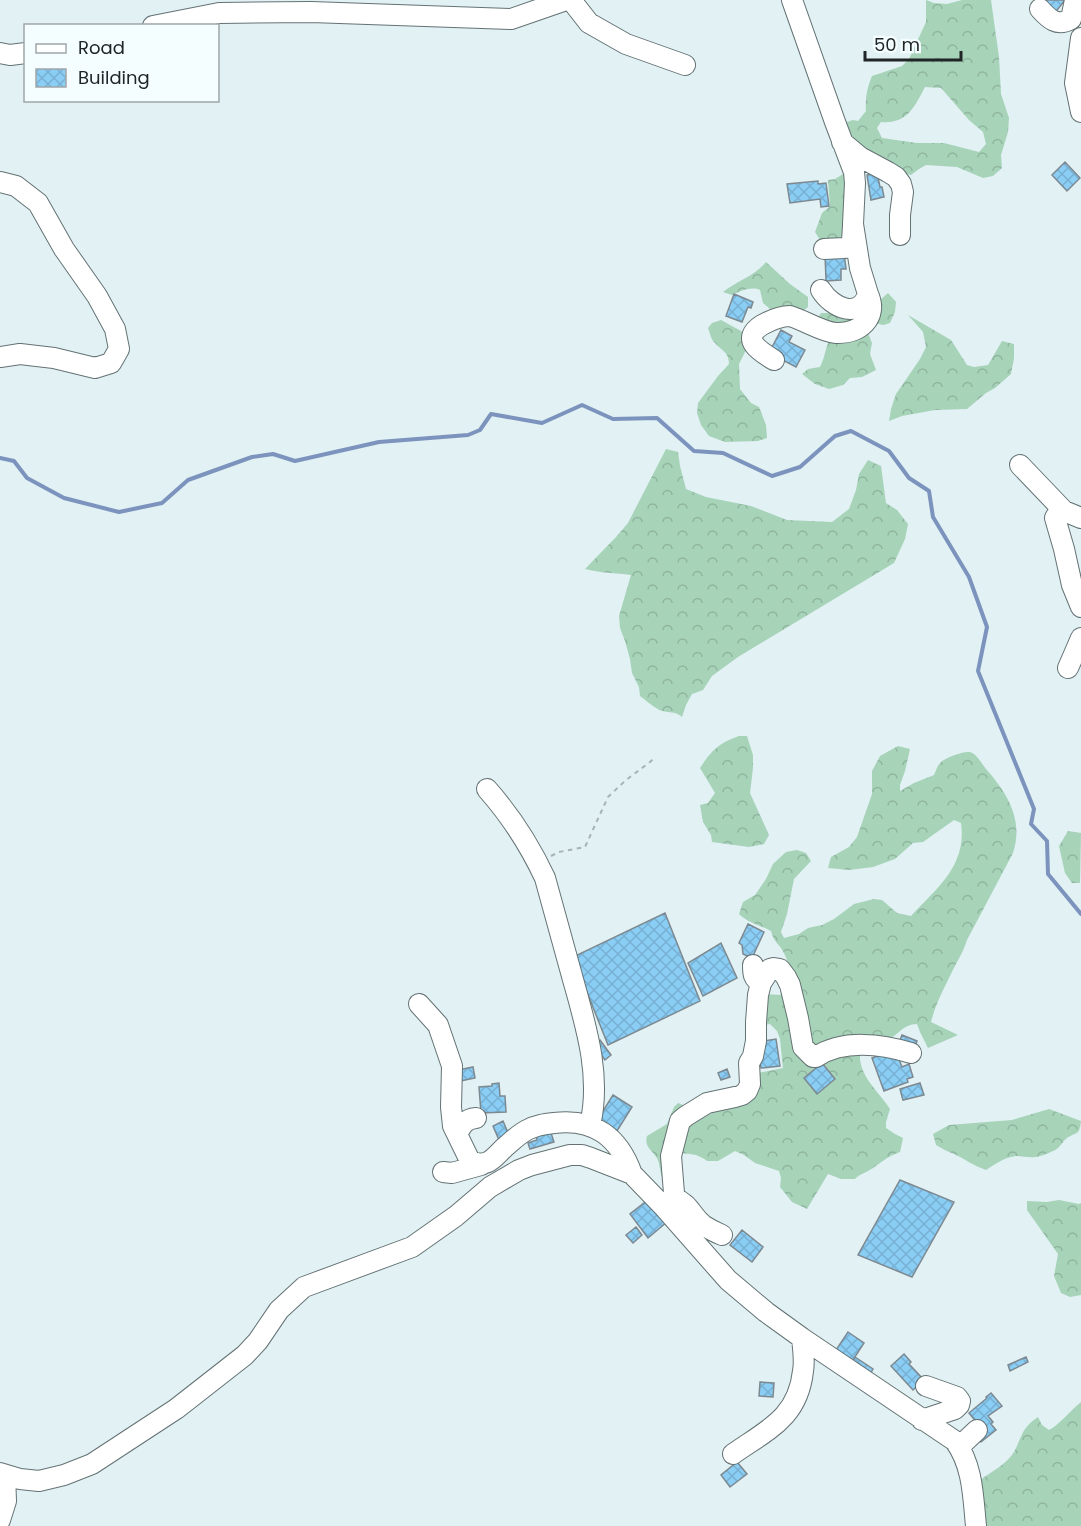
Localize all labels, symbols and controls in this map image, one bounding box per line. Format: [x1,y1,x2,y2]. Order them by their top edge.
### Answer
legend [24,24,219,102]
scale bar [865,24,961,62]
text: 50 m [874,32,920,57]
text: Road [78,35,125,60]
text: Building [78,65,150,90]

